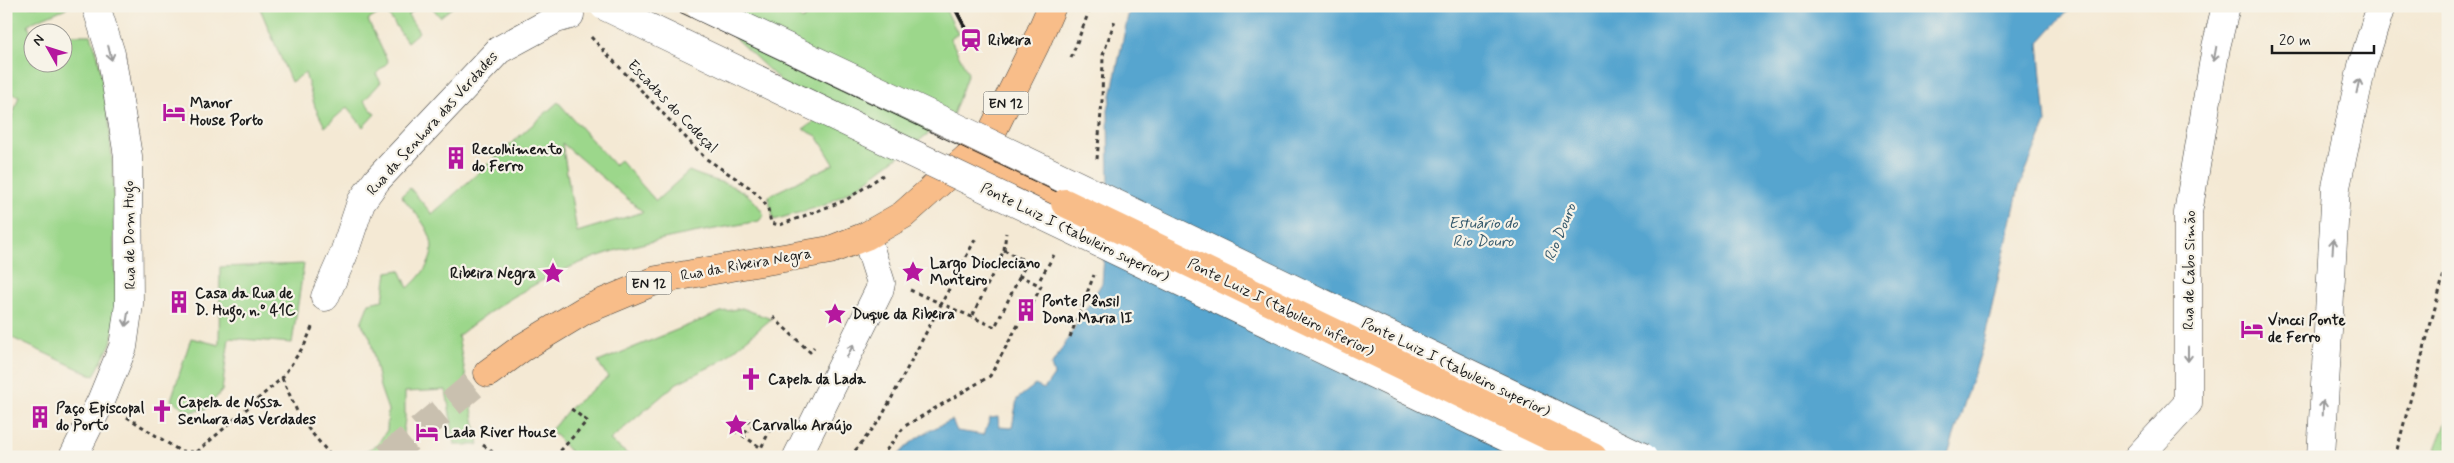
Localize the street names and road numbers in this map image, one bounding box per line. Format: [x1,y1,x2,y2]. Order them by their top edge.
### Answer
street label: Rua da Senhora das Verdades [363,47,503,200]
street label: Escadas do Codeçal [623,56,722,158]
road number: EN 12 [984,92,1028,115]
street label: Ponte Luiz I (tabuleiro superior) [977,178,1173,288]
street label: Rua de Dom Hugo [119,180,142,290]
street label: Rua de Cabo Simão [2179,210,2201,330]
street label: Rua da Ribeira Negra [679,244,814,287]
street label: Ponte Luiz I (tabuleiro inferior) [1184,254,1378,362]
road number: EN 12 [626,272,672,294]
street label: Ponte Luiz I (tabuleiro superior) [1358,313,1554,423]

